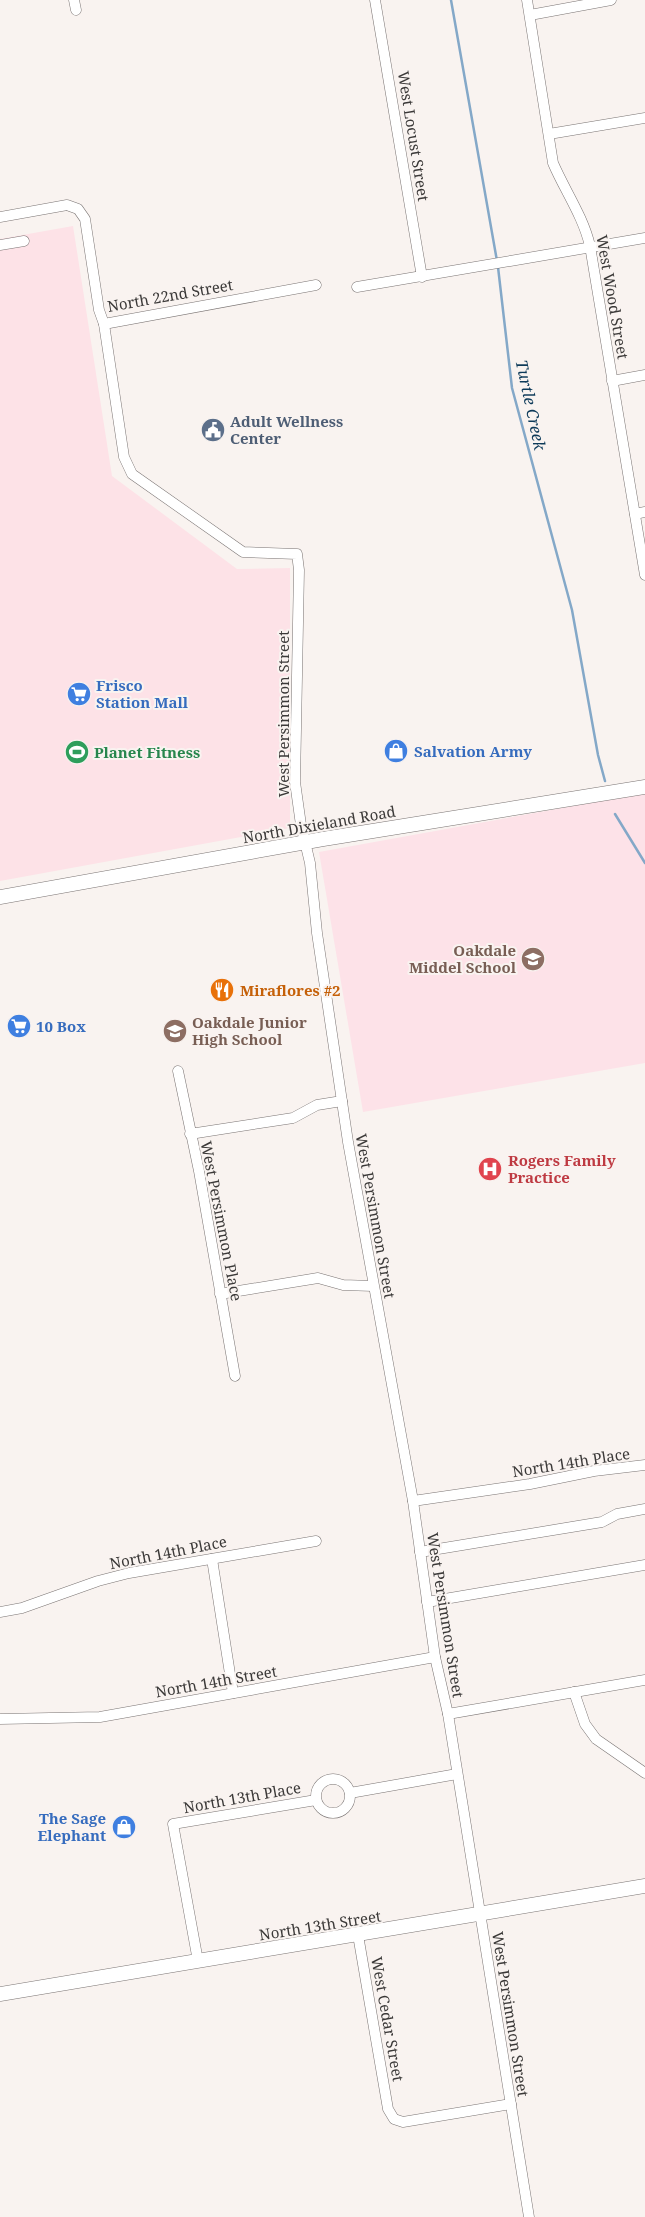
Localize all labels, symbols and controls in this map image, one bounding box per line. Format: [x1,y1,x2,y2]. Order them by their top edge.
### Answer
street label: West Locust Street [394,70,434,202]
street label: West Wood Street [592,233,634,361]
street label: North 22nd Street [106,274,234,316]
water label: Turtle Creek [511,358,551,453]
place label: Adult Wellness Center [230,411,343,448]
public building icon: Adult Wellness Center [200,417,226,443]
street label: West Persimmon Street [273,631,293,797]
place label: Frisco Station Mall [96,675,189,712]
supermarket icon: Frisco Station Mall [66,681,92,707]
shop icon: Salvation Army [383,738,409,764]
sports icon: Planet Fitness [64,739,90,765]
place label: Salvation Army [414,741,532,761]
place label: Planet Fitness [94,742,200,762]
street label: North Dixieland Road [241,801,397,847]
place label: Oakdale Middel School [409,940,517,977]
school or university icon: Oakdale Middel School [520,946,546,972]
restaurant icon: Miraflores #2 [209,977,235,1003]
place label: Miraflores #2 [240,980,341,1000]
place label: Oakdale Junior High School [192,1012,307,1049]
supermarket icon: 10 Box [6,1013,32,1039]
place label: 10 Box [36,1016,86,1036]
school or university icon: Oakdale Junior High School [162,1018,188,1044]
street label: West Persimmon Street [352,1132,400,1300]
street label: West Persimmon Place [197,1139,247,1303]
place label: Rogers Family Practice [508,1150,616,1187]
hospital icon: Rogers Family Practice [477,1156,503,1182]
street label: North 14th Place [511,1443,631,1481]
street label: North 14th Place [108,1531,228,1573]
street label: West Persimmon Street [423,1531,469,1699]
street label: North 14th Street [154,1660,278,1702]
street label: North 13th Place [182,1777,302,1817]
place label: The Sage Elephant [38,1808,106,1845]
shop icon: The Sage Elephant [111,1814,137,1840]
street label: North 13th Street [258,1905,382,1945]
street label: West Persimmon Street [488,1930,534,2098]
street label: West Cedar Street [367,1955,409,2083]

